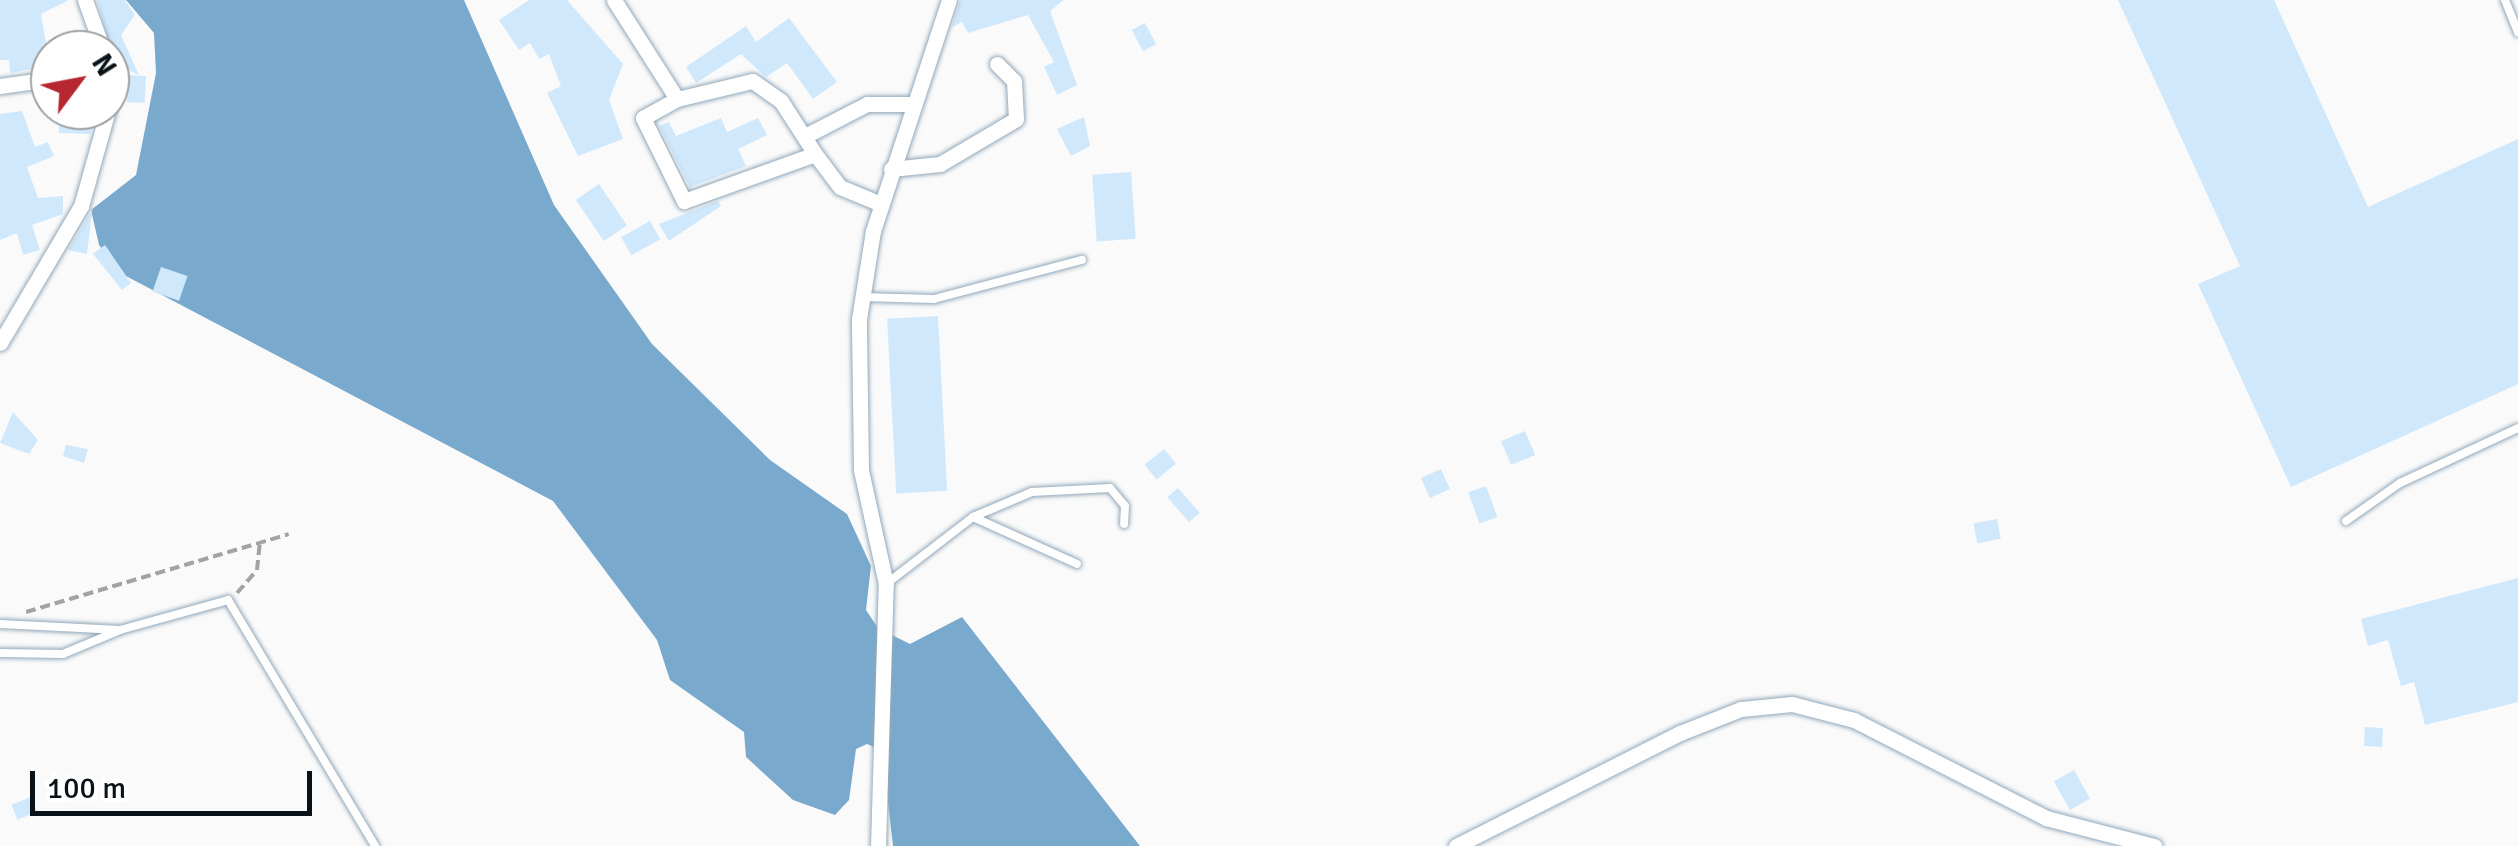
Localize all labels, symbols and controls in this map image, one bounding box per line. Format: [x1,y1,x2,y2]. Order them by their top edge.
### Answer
north arrow [30,30,130,130]
text: N [84,48,123,82]
scale bar [35,751,318,813]
text: 100 m [47,770,126,807]

